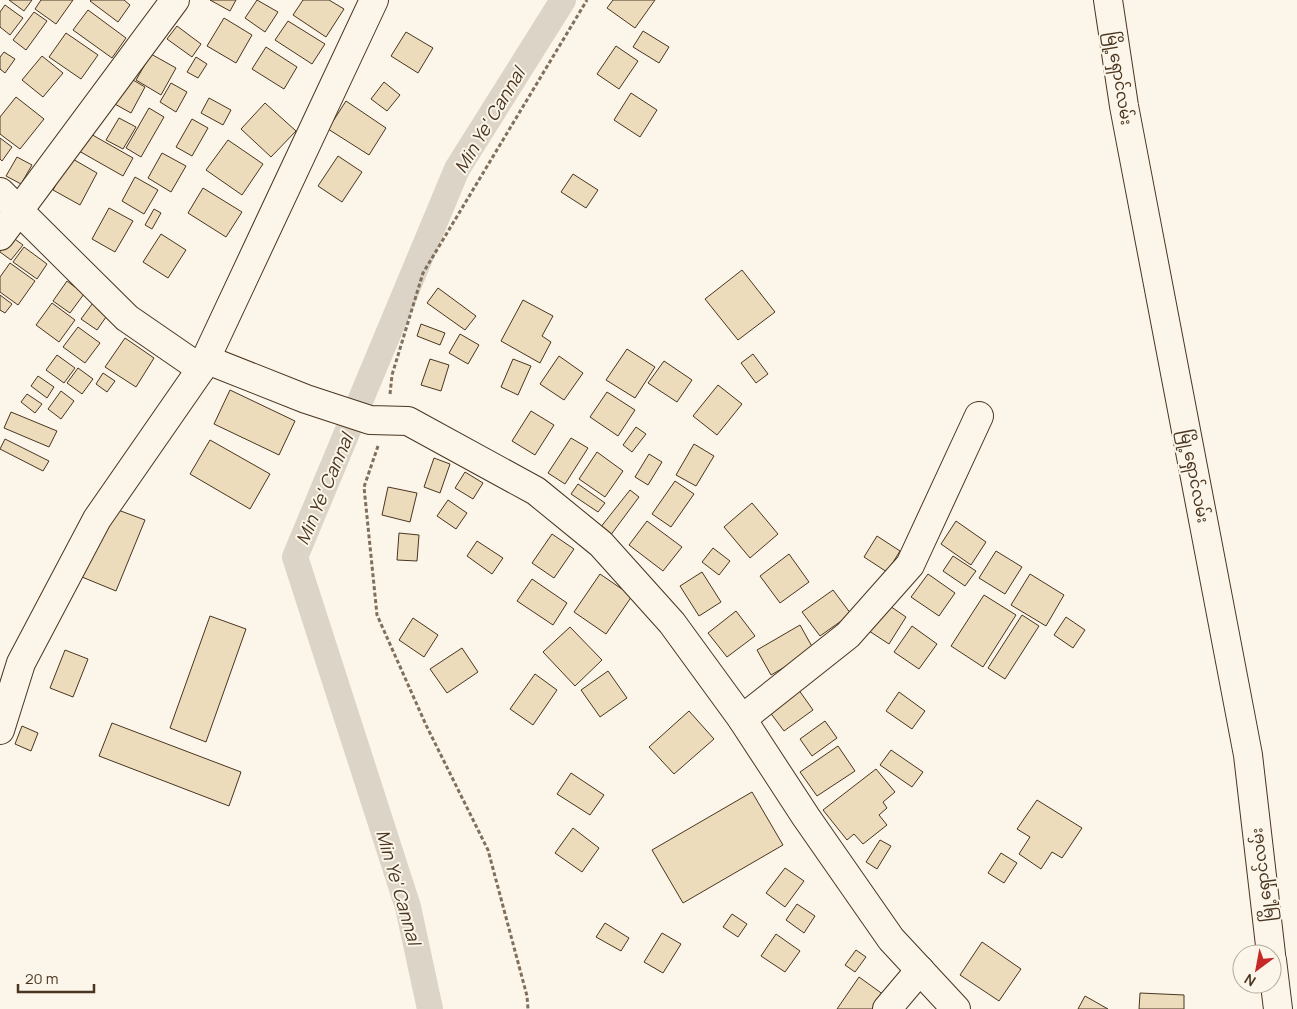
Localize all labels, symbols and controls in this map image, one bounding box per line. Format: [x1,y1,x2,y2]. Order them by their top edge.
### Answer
street label: မြို့ရှောင်လမ်း [1098,29,1138,127]
water label: Min Ye' Cannal [448,61,531,177]
water label: Min Ye' Cannal [290,427,359,548]
street label: မြို့ရှောင်လမ်း [1171,427,1215,525]
street label: မြို့ရှောင်လမ်း [1245,826,1283,923]
water label: Min Ye' Cannal [371,827,428,950]
north arrow [1232,944,1282,994]
scale bar [18,962,94,994]
text: 20 m [25,968,58,989]
text: N [1241,970,1259,991]

